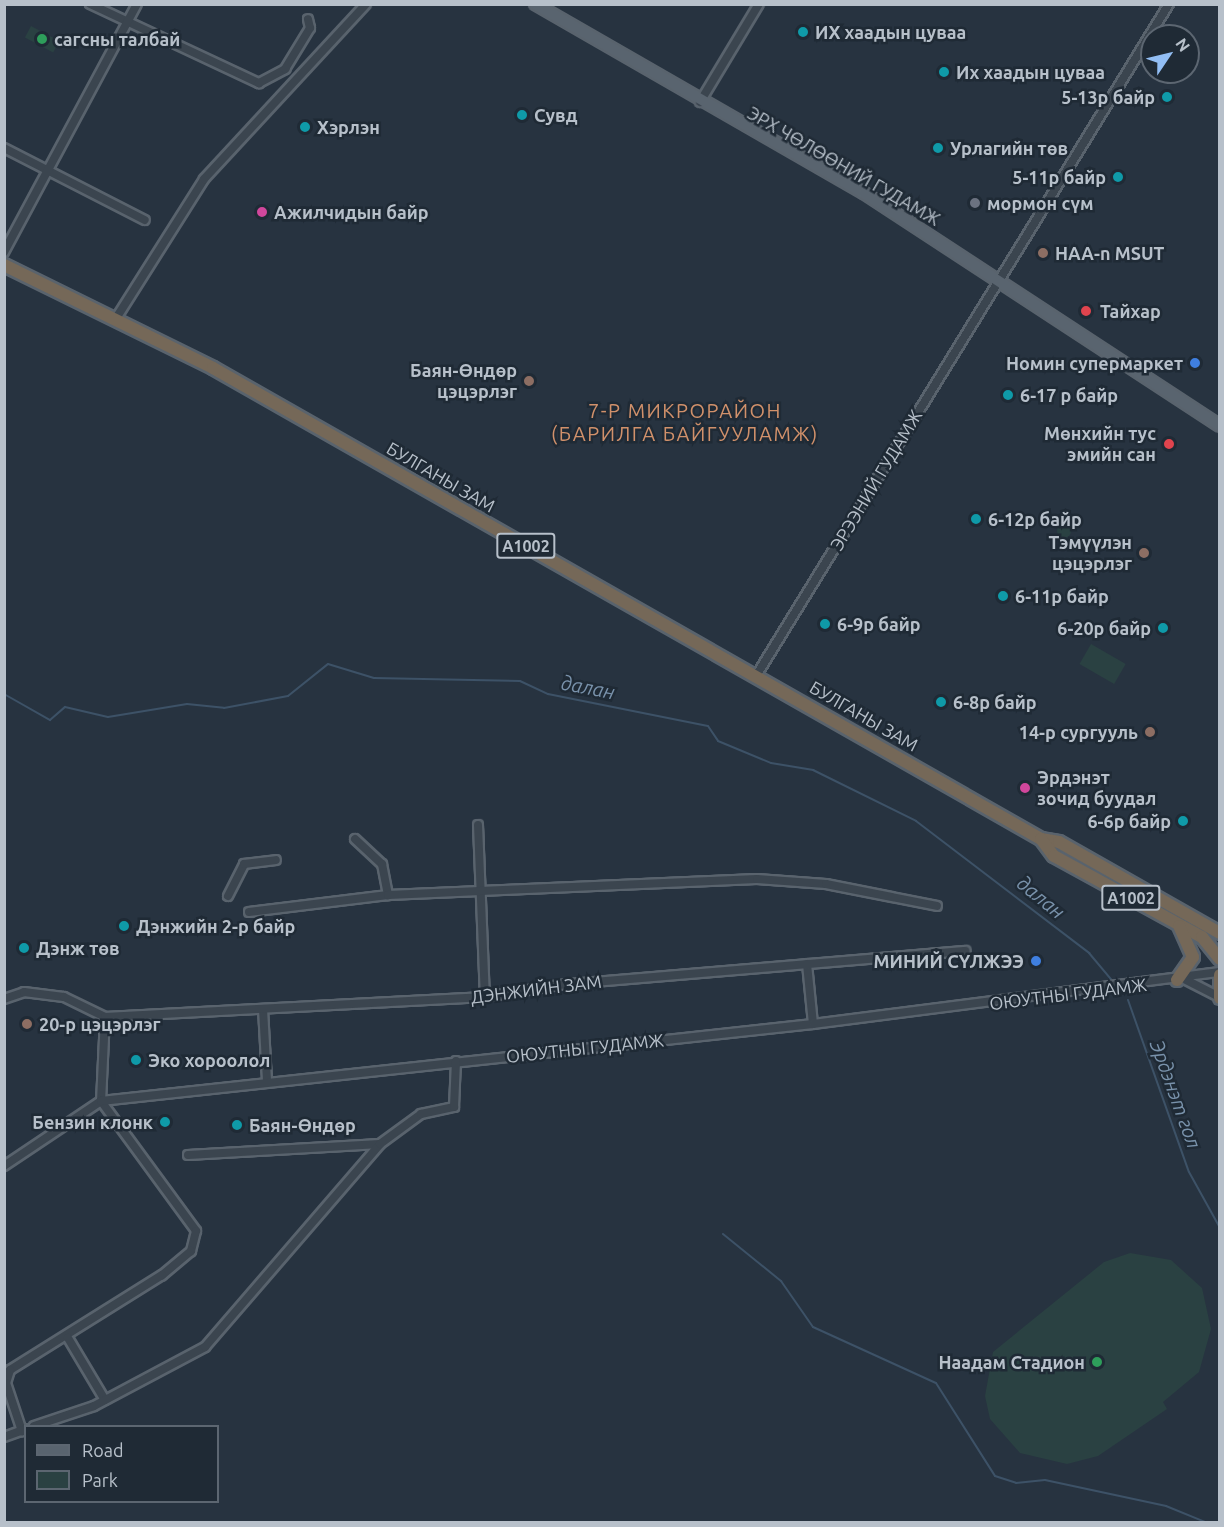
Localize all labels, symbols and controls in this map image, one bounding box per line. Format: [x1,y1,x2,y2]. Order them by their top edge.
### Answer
place label: ИХ хаадын цуваа [815,21,966,43]
north arrow [1140,24,1200,84]
marker: ИХ хаадын цуваа [796,25,810,39]
place label: сагсны талбай [54,28,180,50]
marker: сагсны талбай [35,32,49,46]
text: N [1172,35,1194,55]
place label: Их хаадын цуваа [956,61,1105,83]
marker: Их хаадын цуваа [937,65,951,79]
place label: 5-13р байр [1061,86,1155,108]
marker: 5-13р байр [1160,90,1174,104]
street label: ЭРХ ЧӨЛӨӨНИЙ ГУДАМЖ [744,102,944,230]
place label: Сувд [534,104,577,126]
marker: Сувд [515,108,529,122]
place label: Хэрлэн [317,116,380,138]
marker: Хэрлэн [298,120,312,134]
place label: Урлагийн төв [950,137,1068,159]
marker: Урлагийн төв [931,141,945,155]
place label: 5-11р байр [1012,166,1106,188]
marker: 5-11р байр [1111,170,1125,184]
place label: мормон сүм [987,192,1094,214]
marker: мормон сүм [968,196,982,210]
place label: Ажилчидын байр [274,201,429,223]
marker: Ажилчидын байр [255,205,269,219]
place label: HAA-n MSUT [1055,242,1164,264]
marker: HAA-n MSUT [1036,246,1050,260]
place label: Тайхар [1100,300,1161,322]
marker: Тайхар [1077,302,1095,320]
place label: Номин супермаркет [1006,352,1183,374]
marker: Номин супермаркет [1188,356,1202,370]
place label: Баян-Өндөр цэцэрлэг [410,360,517,403]
marker: Баян-Өндөр цэцэрлэг [522,374,536,388]
place label: 6-17 р байр [1020,384,1118,406]
marker: 6-17 р байр [1001,388,1015,402]
district label: 7-Р МИКРОРАЙОН (БАРИЛГА БАЙГУУЛАМЖ) [551,398,819,445]
street label: ЭРЭЭНИЙ ГУДАМЖ [825,406,927,554]
place label: Мөнхийн тус эмийн сан [1044,423,1156,466]
marker: Мөнхийн тус эмийн сан [1160,435,1178,453]
street label: БУЛГАНЫ ЗАМ [383,437,499,517]
place label: 6-12р байр [988,508,1082,530]
marker: 6-12р байр [969,512,983,526]
place label: Тэмүүлэн цэцэрлэг [1049,532,1132,574]
road number: A1002 [496,533,556,559]
marker: Тэмүүлэн цэцэрлэг [1137,546,1151,560]
place label: 6-11р байр [1015,585,1109,607]
marker: 6-11р байр [996,589,1010,603]
place label: 6-9р байр [837,613,921,635]
marker: 6-9р байр [818,617,832,631]
place label: 6-20р байр [1057,617,1151,639]
marker: 6-20р байр [1156,621,1170,635]
water label: далан [559,670,617,704]
street label: БУЛГАНЫ ЗАМ [806,676,922,756]
place label: 6-8р байр [953,691,1037,713]
marker: 6-8р байр [934,695,948,709]
place label: 14-р сургууль [1019,721,1138,743]
marker: 14-р сургууль [1143,725,1157,739]
place label: Эрдэнэт зочид буудал [1037,767,1156,810]
marker: Эрдэнэт зочид буудал [1018,781,1032,795]
place label: 6-6р байр [1087,810,1171,832]
marker: 6-6р байр [1176,814,1190,828]
water label: далан [1012,871,1070,923]
road number: A1002 [1101,885,1161,911]
place label: Дэнжийн 2-р байр [136,915,295,937]
marker: Дэнжийн 2-р байр [117,919,131,933]
place label: Дэнж төв [36,937,120,959]
marker: Дэнж төв [17,941,31,955]
place label: МИНИЙ СҮЛЖЭЭ [874,950,1024,972]
marker: МИНИЙ СҮЛЖЭЭ [1029,954,1043,968]
street label: ДЭНЖИЙН ЗАМ [469,970,603,1008]
street label: ОЮУТНЫ ГУДАМЖ [988,974,1148,1014]
place label: 20-р цэцэрлэг [39,1013,160,1035]
marker: 20-р цэцэрлэг [20,1017,34,1031]
street label: ОЮУТНЫ ГУДАМЖ [505,1029,665,1067]
water label: Эрдэнэт гол [1145,1037,1207,1151]
place label: Эко хороолол [148,1049,270,1071]
marker: Эко хороолол [129,1053,143,1067]
place label: Бензин клонк [32,1111,153,1133]
place label: Баян-Өндөр [249,1114,356,1136]
marker: Бензин клонк [158,1115,172,1129]
marker: Баян-Өндөр [230,1118,244,1132]
place label: Наадам Стадион [938,1351,1085,1373]
marker: Наадам Стадион [1090,1355,1104,1369]
legend [24,1425,219,1503]
text: Road [82,1440,124,1460]
text: Park [82,1470,118,1490]

